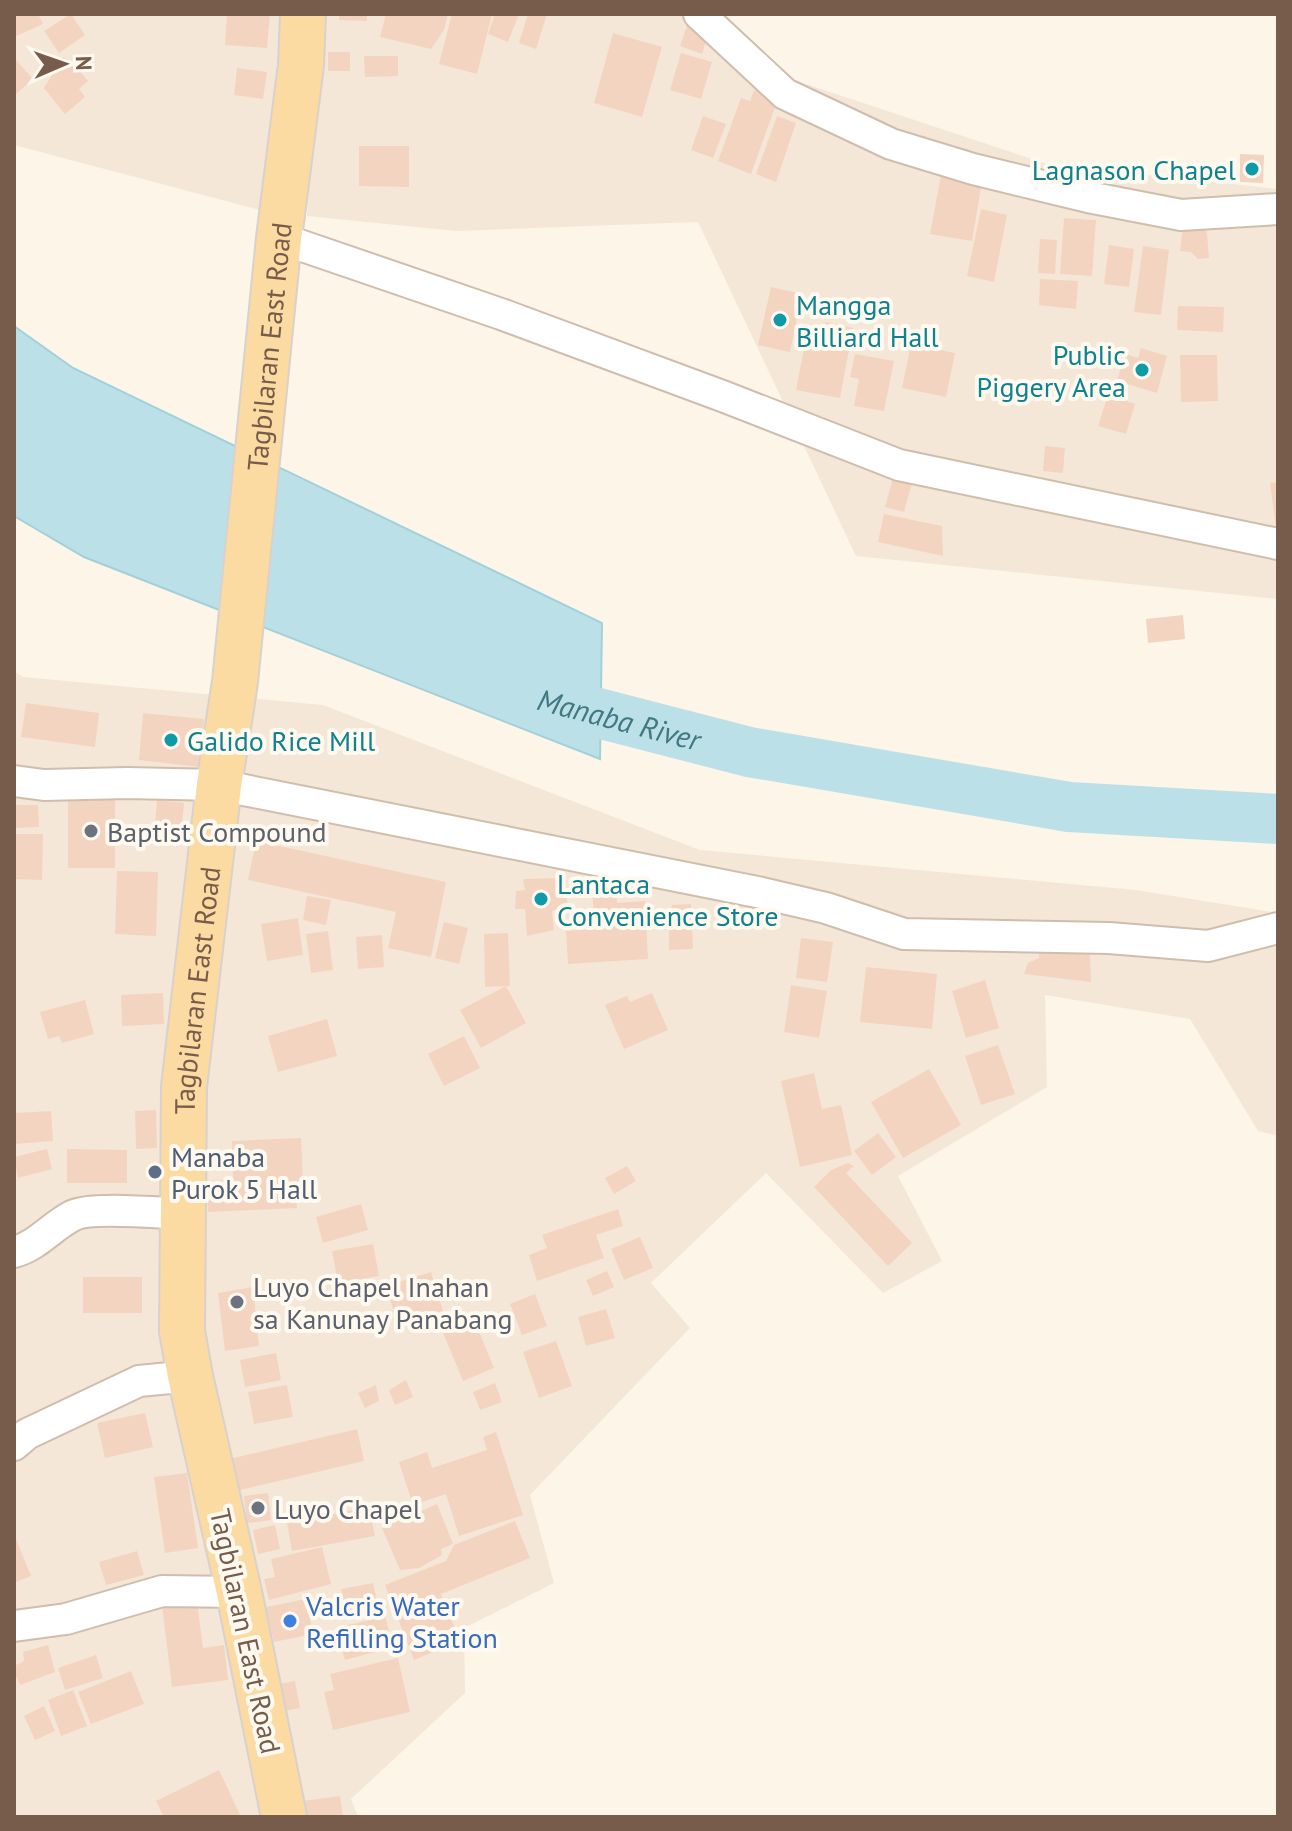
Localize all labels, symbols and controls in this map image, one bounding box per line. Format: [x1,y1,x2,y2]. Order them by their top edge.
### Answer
north arrow [24,24,104,104]
text: N [70,56,98,71]
place label: Lagnason Chapel [1032,151,1236,188]
marker: Lagnason Chapel [1243,160,1261,178]
street label: Tagbilaran East Road [238,220,299,473]
place label: Mangga Billiard Hall [796,286,939,355]
marker: Mangga Billiard Hall [771,311,789,329]
place label: Public Piggery Area [976,336,1126,405]
marker: Public Piggery Area [1133,361,1151,379]
water label: Manaba River [534,679,707,759]
place label: Galido Rice Mill [187,722,375,759]
marker: Galido Rice Mill [162,731,180,749]
place label: Baptist Compound [107,813,327,850]
marker: Baptist Compound [82,822,100,840]
street label: Tagbilaran East Road [165,864,228,1115]
place label: Lantaca Convenience Store [557,865,779,934]
marker: Lantaca Convenience Store [532,890,550,908]
place label: Manaba Purok 5 Hall [171,1138,317,1207]
marker: Manaba Purok 5 Hall [146,1163,164,1181]
place label: Luyo Chapel Inahan sa Kanunay Panabang [253,1268,513,1337]
marker: Luyo Chapel Inahan sa Kanunay Panabang [228,1293,246,1311]
place label: Luyo Chapel [274,1490,421,1527]
marker: Luyo Chapel [249,1499,267,1517]
street label: Tagbilaran East Road [202,1505,290,1757]
place label: Valcris Water Refilling Station [305,1587,498,1656]
marker: Valcris Water Refilling Station [281,1612,299,1630]

